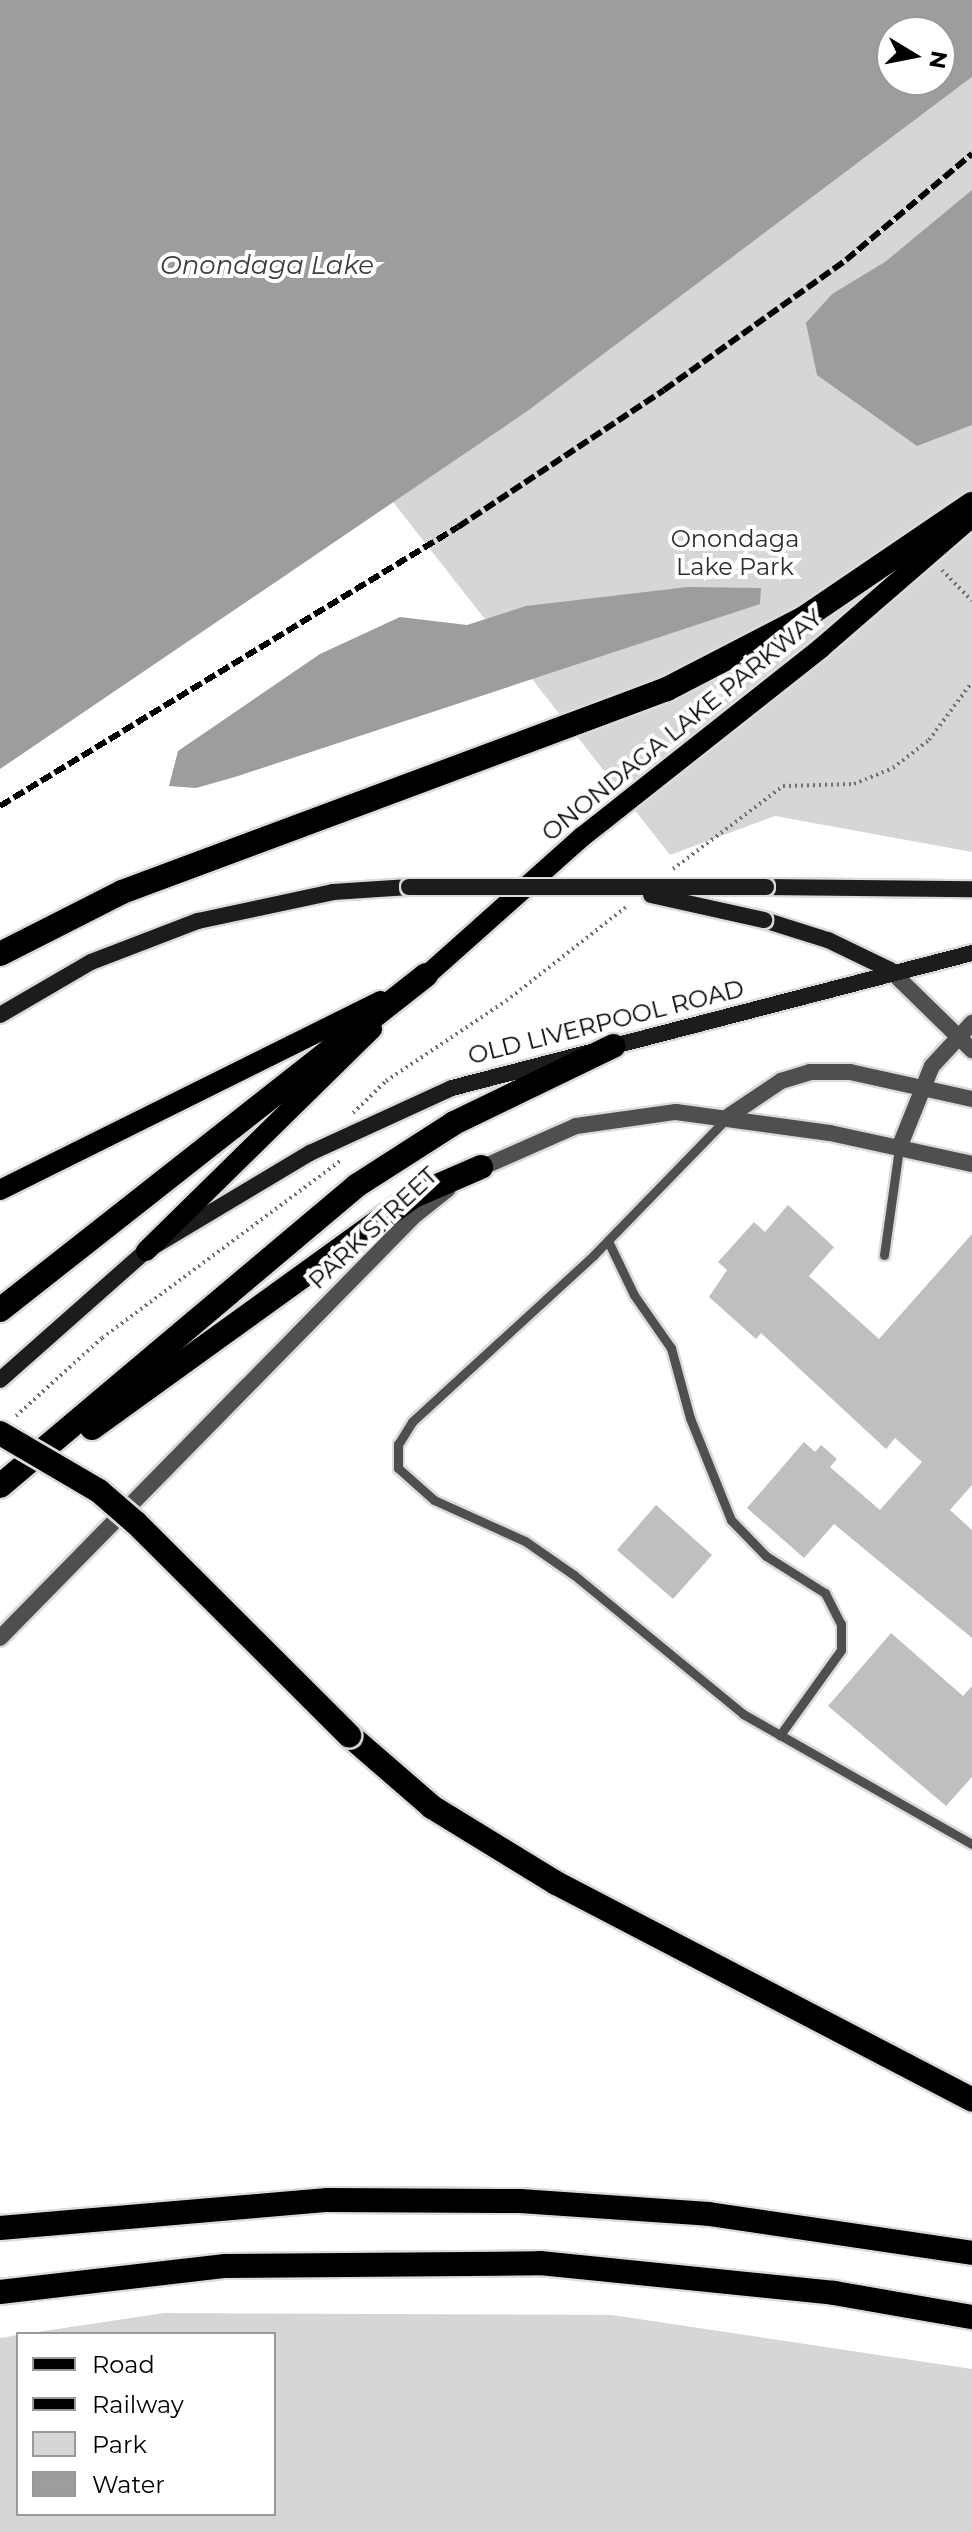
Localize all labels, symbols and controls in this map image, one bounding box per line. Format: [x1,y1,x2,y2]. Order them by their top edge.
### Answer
north arrow [876,16,956,96]
text: N [923,49,953,71]
water label: Onondaga Lake [160,250,374,282]
park label: Onondaga Lake Park [671,525,799,581]
street label: ONONDAGA LAKE PARKWAY [536,603,828,847]
street label: OLD LIVERPOOL ROAD [465,974,747,1070]
street label: PARK STREET [303,1161,443,1295]
legend [16,2332,276,2516]
text: Road [92,2350,155,2379]
text: Railway [92,2390,184,2419]
text: Park [92,2430,147,2459]
text: Water [92,2470,165,2499]

